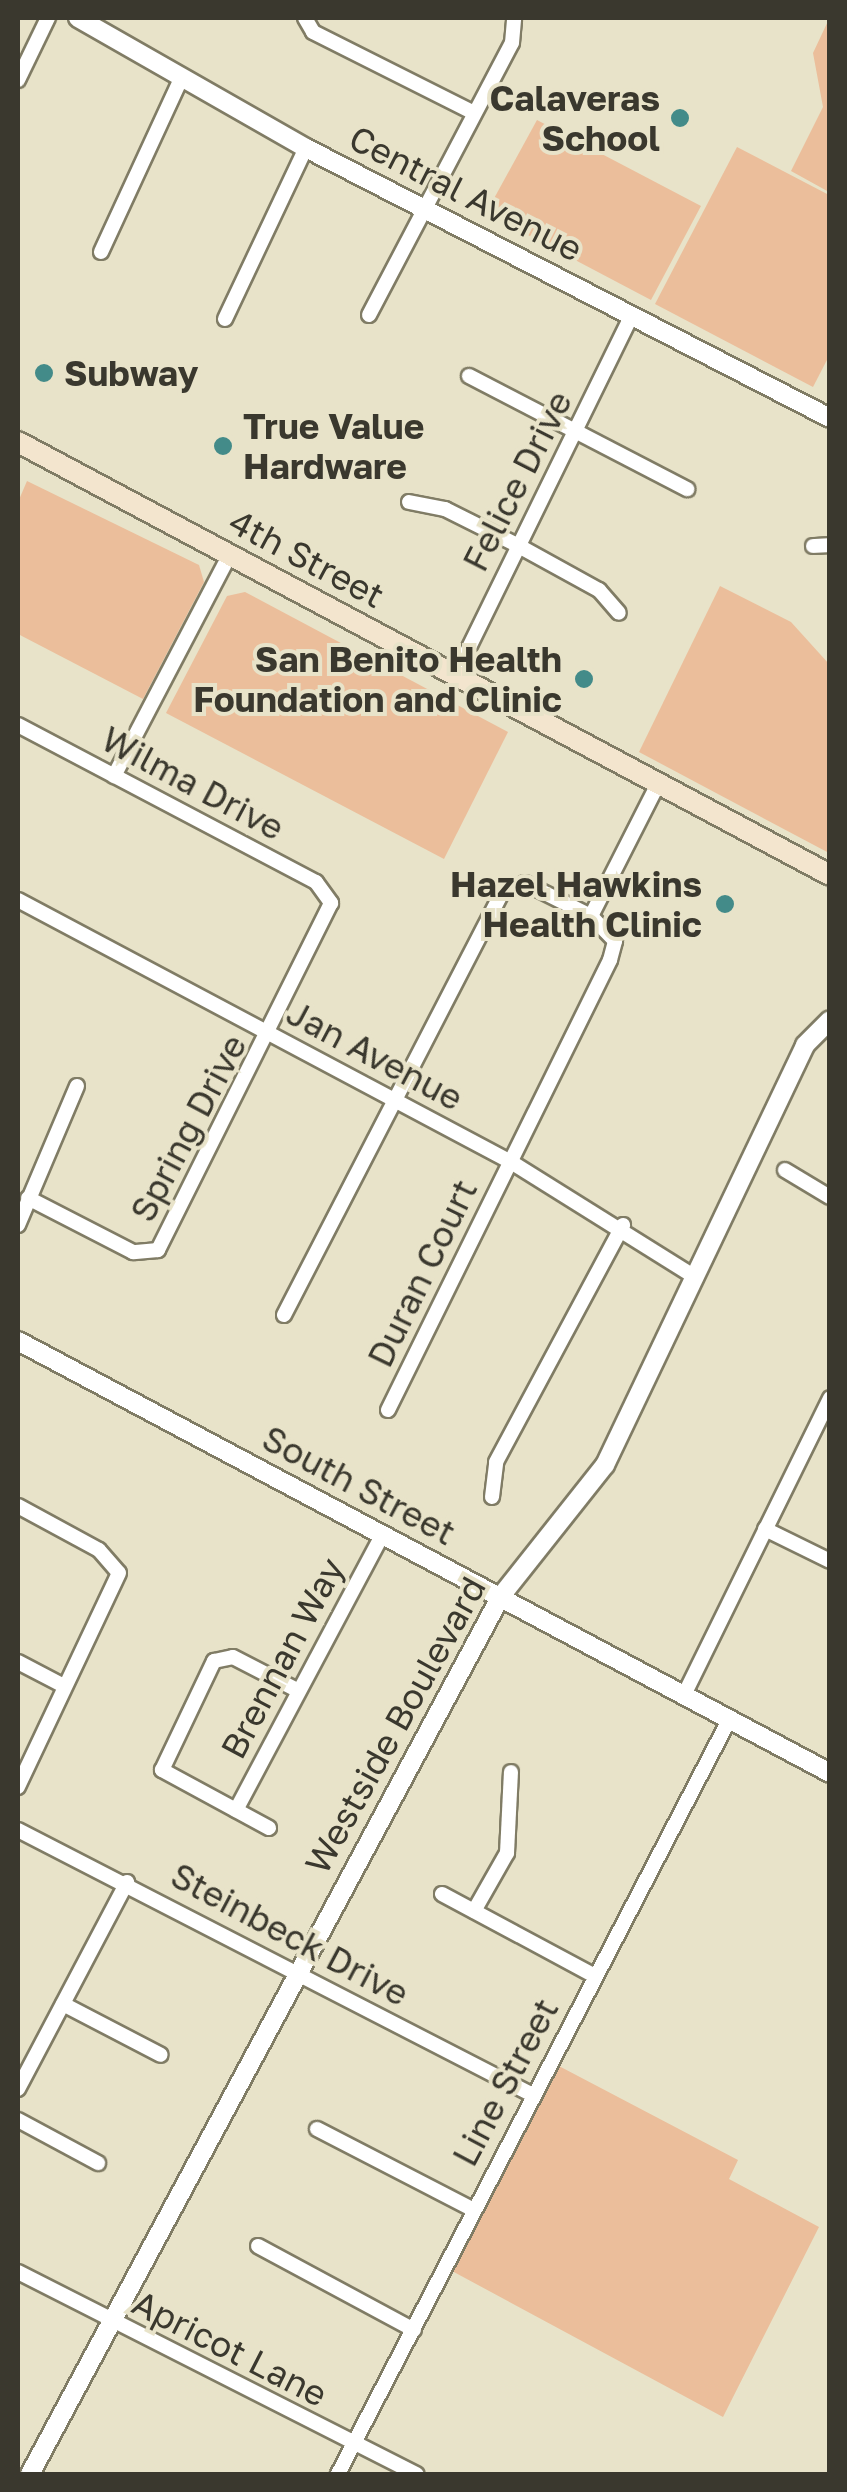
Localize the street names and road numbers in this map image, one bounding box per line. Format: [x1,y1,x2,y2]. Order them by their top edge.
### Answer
street label: Central Avenue [342,116,590,270]
street label: Felice Drive [454,384,580,578]
street label: 4th Street [222,500,392,616]
street label: Wilma Drive [95,717,291,849]
street label: Jan Avenue [280,991,470,1119]
street label: Spring Drive [121,1027,255,1229]
street label: Duran Court [359,1172,485,1374]
street label: South Street [255,1417,463,1553]
street label: Brennan Way [212,1551,352,1765]
street label: Westside Boulevard [296,1569,494,1881]
street label: Steinbeck Drive [164,1854,416,2014]
street label: Line Street [443,1991,567,2173]
street label: Apricot Lane [126,2281,334,2415]

